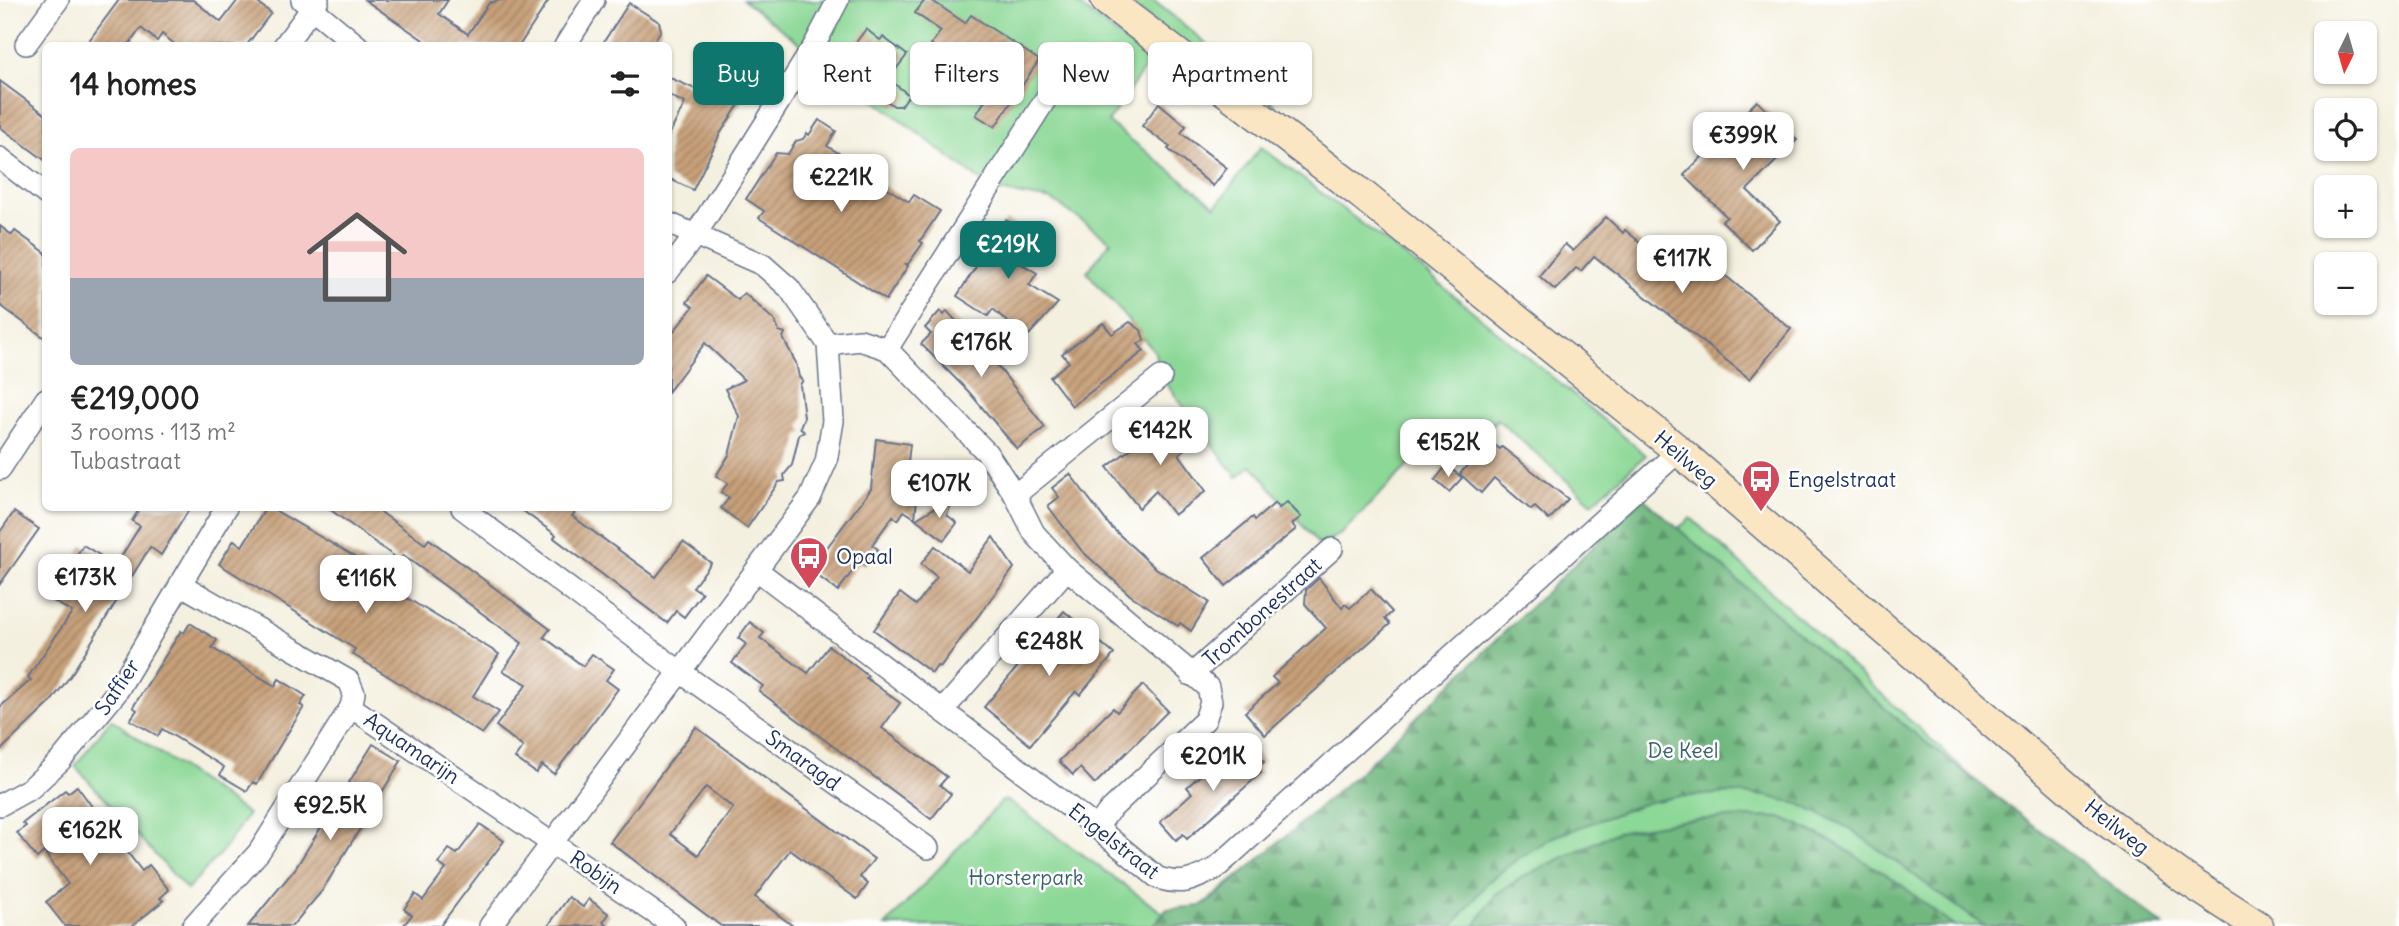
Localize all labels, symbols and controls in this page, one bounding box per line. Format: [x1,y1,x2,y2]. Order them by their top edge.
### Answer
north arrow [2314,21,2376,84]
map controls [2314,21,2377,315]
chip: Buy [693,42,784,105]
chip: Rent [798,42,896,105]
chip: Filters [910,42,1024,105]
chip: New [1038,42,1134,105]
chip: Apartment [1148,42,1312,105]
text: 14 homes [70,65,197,103]
icon: filters [606,65,644,103]
button: locate [2314,98,2377,161]
pin: €399K [1694,113,1792,172]
text: €399K [1709,120,1777,149]
pin: €221K [792,154,890,214]
text: €221K [809,162,873,191]
button: + [2314,175,2377,238]
icon: home [294,194,420,320]
pin: €219K [959,222,1057,281]
text: €219K [976,229,1040,258]
pin: €117K [1633,236,1731,295]
text: €117K [1653,243,1711,272]
button: − [2314,252,2377,315]
pin: €176K [932,320,1030,379]
text: €176K [950,327,1012,356]
text: €219,000 [70,379,200,417]
pin: €142K [1111,407,1209,467]
text: €142K [1128,415,1192,444]
text: 3 rooms · 113 m² [70,417,236,446]
pin: €152K [1399,420,1497,479]
street label: Heilweg [1649,424,1723,494]
text: €152K [1416,427,1480,456]
text: Tubastraat [70,446,181,475]
bus stop icon: Engelstraat [1740,458,1782,513]
pin: €107K [890,461,988,520]
place label: Engelstraat [1788,466,1896,493]
text: €107K [907,468,971,497]
bus stop icon: Opaal [788,535,830,590]
place label: Opaal [836,543,893,570]
street label: Trombonestraat [1197,551,1327,673]
pin: €173K [36,554,134,614]
pin: €116K [317,556,415,615]
text: €173K [54,562,116,591]
text: €116K [336,563,396,592]
pin: €248K [1000,618,1098,678]
text: €248K [1015,626,1083,655]
street label: Saffier [88,653,146,720]
street label: Aquamarijn [359,706,465,790]
street label: Smaragd [760,724,846,796]
pin: €201K [1164,734,1262,793]
park label: De Keel [1647,737,1719,764]
text: €201K [1180,741,1246,770]
pin: €92.5K [273,782,387,842]
text: €92.5K [294,790,366,819]
street label: Heilweg [2079,793,2155,861]
street label: Engelstraat [1063,797,1165,885]
pin: €162K [41,808,139,867]
text: €162K [58,815,122,844]
street label: Robijn [564,844,628,900]
park label: Horsterpark [969,864,1083,891]

